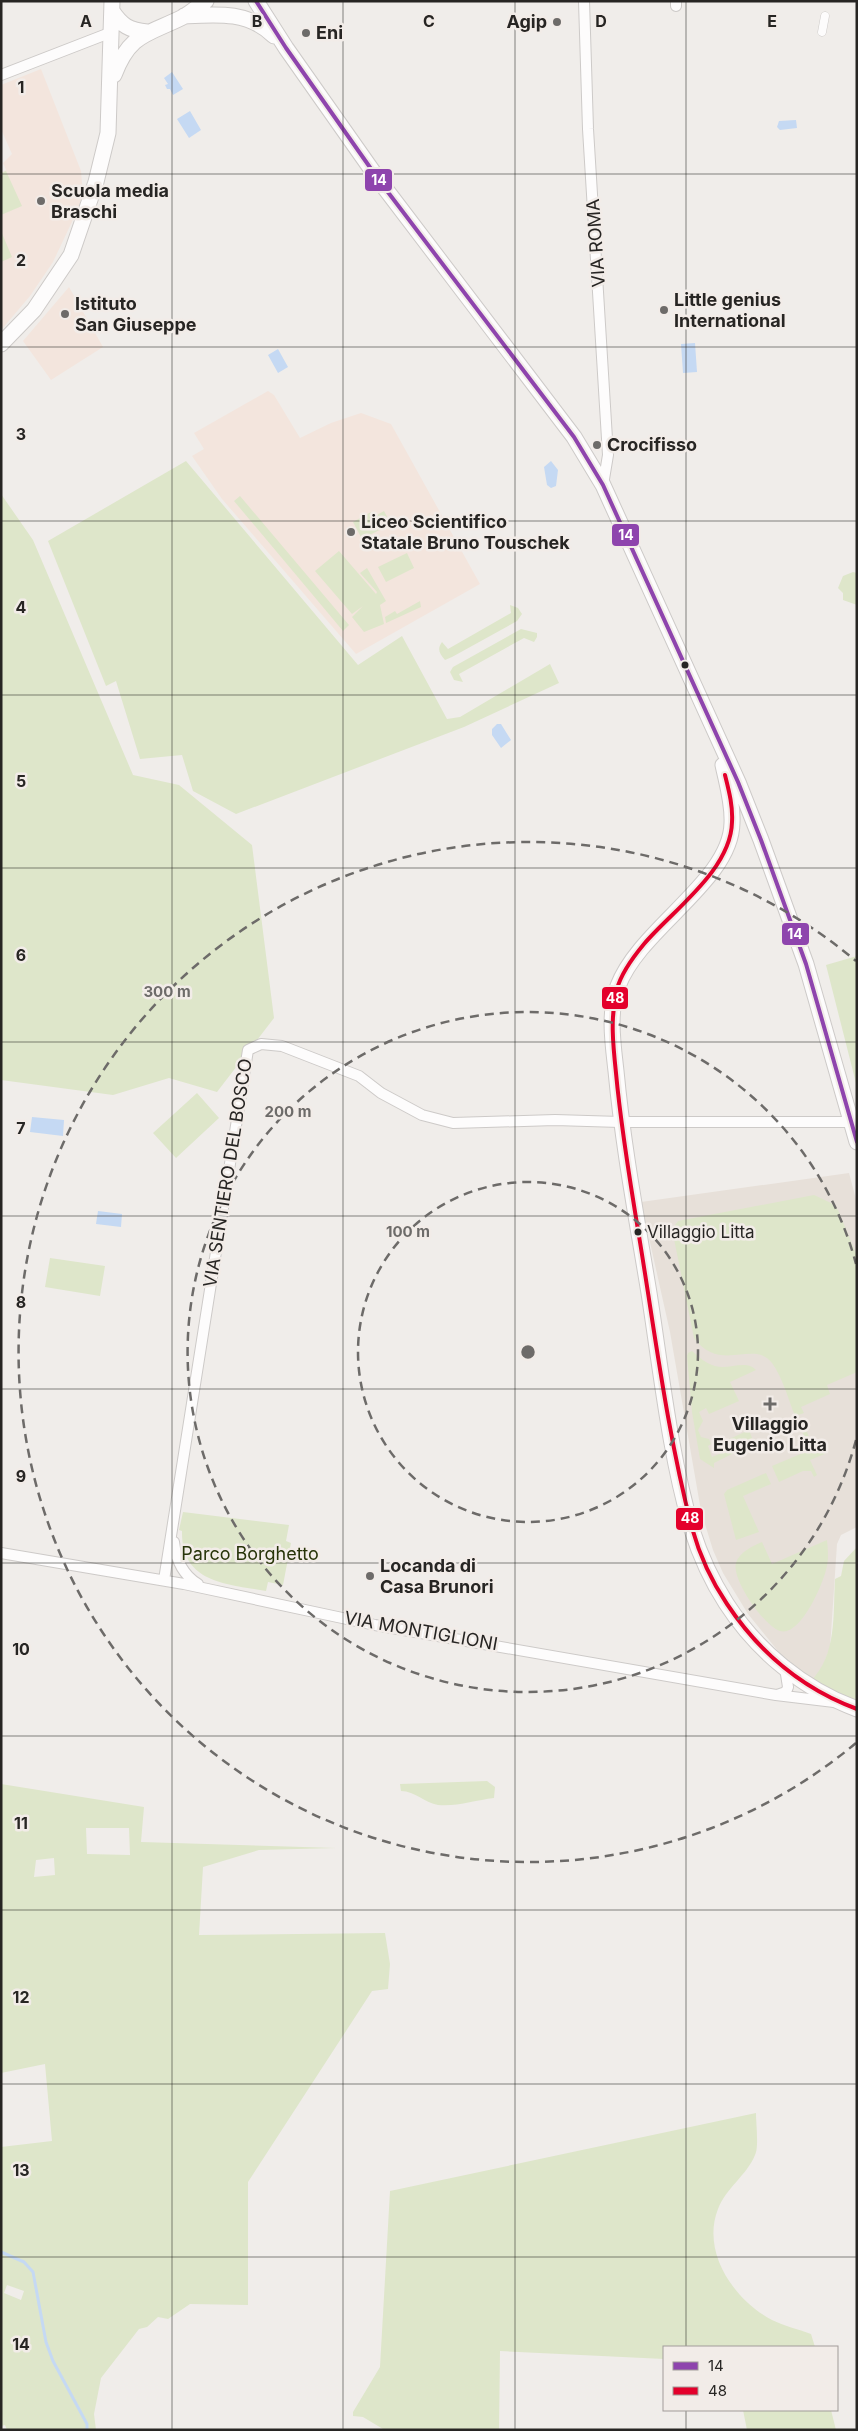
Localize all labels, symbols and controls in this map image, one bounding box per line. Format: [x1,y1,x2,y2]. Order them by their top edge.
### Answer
text: A [80,11,92,31]
text: B [252,11,262,31]
text: C [423,11,435,31]
place label: Agip [506,11,547,32]
text: D [595,11,607,31]
text: E [767,11,777,31]
marker: Agip [551,16,563,28]
place label: Eni [316,22,343,43]
marker: Eni [300,27,312,39]
text: 1 [18,77,24,97]
line badge: 14 [364,168,393,192]
text: 14 [371,171,387,188]
place label: Scuola media Braschi [51,180,169,222]
marker: Scuola media Braschi [35,195,47,207]
street label: VIA ROMA [582,198,609,288]
text: 2 [16,250,26,270]
place label: Little genius International [674,289,786,331]
place label: Istituto San Giuseppe [75,293,197,335]
marker: Little genius International [658,304,670,316]
marker: Istituto San Giuseppe [59,308,71,320]
text: 3 [16,424,26,444]
place label: Crocifisso [607,434,697,455]
marker: Crocifisso [591,439,603,451]
place label: Liceo Scientifico Statale Bruno Touschek [361,511,570,553]
line badge: 14 [611,523,640,547]
marker: Liceo Scientifico Statale Bruno Touschek [345,526,357,538]
text: 14 [618,526,634,543]
text: 4 [16,597,27,617]
unlabelled marker [680,660,690,670]
text: 5 [16,771,26,791]
line badge: 14 [781,922,810,946]
text: 14 [787,925,803,942]
text: 6 [16,945,26,965]
text: 300 m [143,982,191,1001]
line badge: 48 [601,986,629,1010]
text: 48 [606,989,624,1006]
street label: VIA SENTIERO DEL BOSCO [199,1057,256,1289]
text: 200 m [265,1102,311,1121]
text: 7 [16,1118,26,1138]
text: 100 m [386,1222,430,1241]
place label: Villaggio Litta [647,1222,755,1242]
marker: Villaggio Litta [633,1227,643,1237]
text: 8 [16,1292,26,1312]
centre of rings [519,1343,537,1361]
marker: Villaggio Eugenio Litta [763,1397,777,1411]
place label: Villaggio Eugenio Litta [713,1413,827,1455]
text: 9 [16,1466,26,1486]
line badge: 48 [675,1507,704,1531]
text: 48 [681,1509,699,1526]
park label: Parco Borghetto [181,1543,319,1564]
place label: Locanda di Casa Brunori [380,1555,494,1597]
marker: Locanda di Casa Brunori [364,1570,376,1582]
street label: VIA MONTIGLIONI [343,1607,499,1654]
text: 10 [12,1639,30,1659]
text: 11 [14,1813,28,1833]
text: 12 [13,1987,29,2007]
text: 13 [12,2160,30,2180]
text: 14 [12,2334,30,2354]
legend [663,2346,838,2411]
text: 14 [708,2356,724,2375]
text: 48 [708,2381,727,2400]

